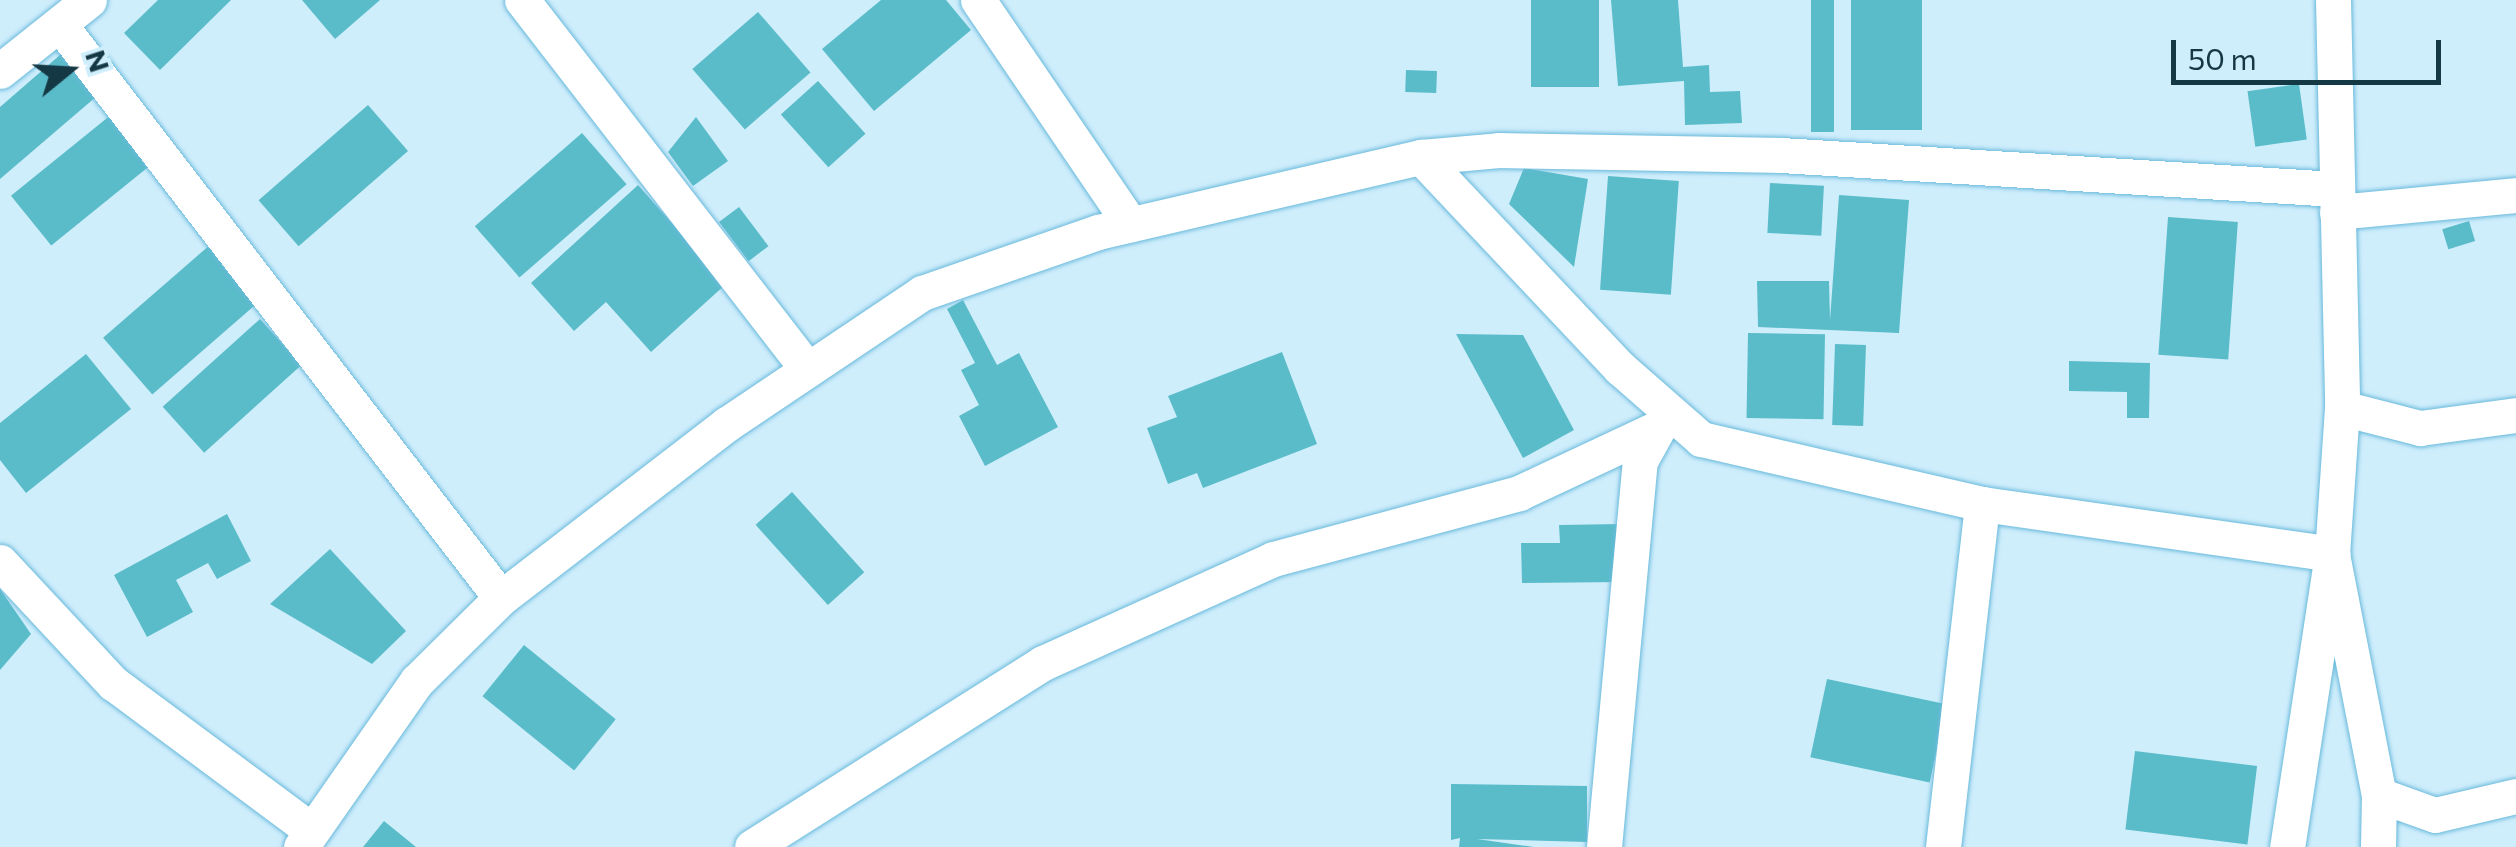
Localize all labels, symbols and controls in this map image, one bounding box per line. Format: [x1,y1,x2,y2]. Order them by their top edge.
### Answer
north arrow [20,20,120,120]
scale bar [2176,20,2446,82]
text: 50 m [2188,39,2257,76]
text: N [79,45,118,76]

